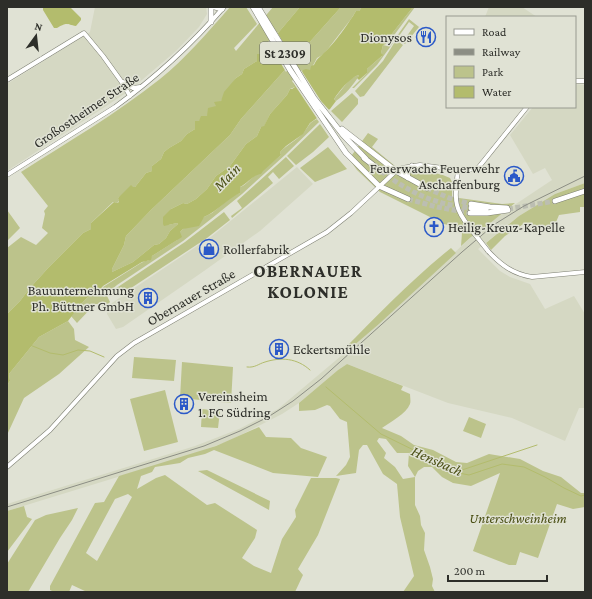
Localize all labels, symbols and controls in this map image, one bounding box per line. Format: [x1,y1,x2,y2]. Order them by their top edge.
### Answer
north arrow [16,16,56,56]
legend [446,16,576,108]
text: N [33,20,44,33]
text: Road [482,25,507,39]
restaurant icon: Dionysos [415,26,437,48]
place label: Dionysos [360,29,412,45]
road number: St 2309 [260,42,310,64]
text: Railway [482,45,521,59]
text: Park [482,65,504,79]
street label: Großostheimer Straße [30,69,142,151]
text: Water [482,85,512,99]
water label: Main [210,160,244,194]
place label: Feuerwache Feuerwehr Aschaffenburg [370,160,500,192]
public building icon: Feuerwache Feuerwehr Aschaffenburg [503,165,525,187]
church icon: Heilig-Kreuz-Kapelle [423,216,445,238]
place label: Heilig-Kreuz-Kapelle [448,219,565,235]
shop icon: Rollerfabrik [198,238,220,260]
place label: Rollerfabrik [223,241,289,257]
district label: OBERNAUER KOLONIE [253,261,363,302]
street label: Obernauer Straße [144,265,238,329]
place label: Bauunternehmung Ph. Büttner GmbH [28,282,134,314]
building icon: Bauunternehmung Ph. Büttner GmbH [137,287,159,309]
building icon: Eckertsmühle [268,338,290,360]
place label: Eckertsmühle [293,341,370,357]
place label: Vereinsheim 1. FC Südring [198,388,271,420]
building icon: Vereinsheim 1. FC Südring [173,393,195,415]
water label: Hensbach [409,443,465,479]
park label: Unterschweinheim [469,510,567,526]
scale bar [448,557,547,583]
text: 200 m [454,564,486,578]

